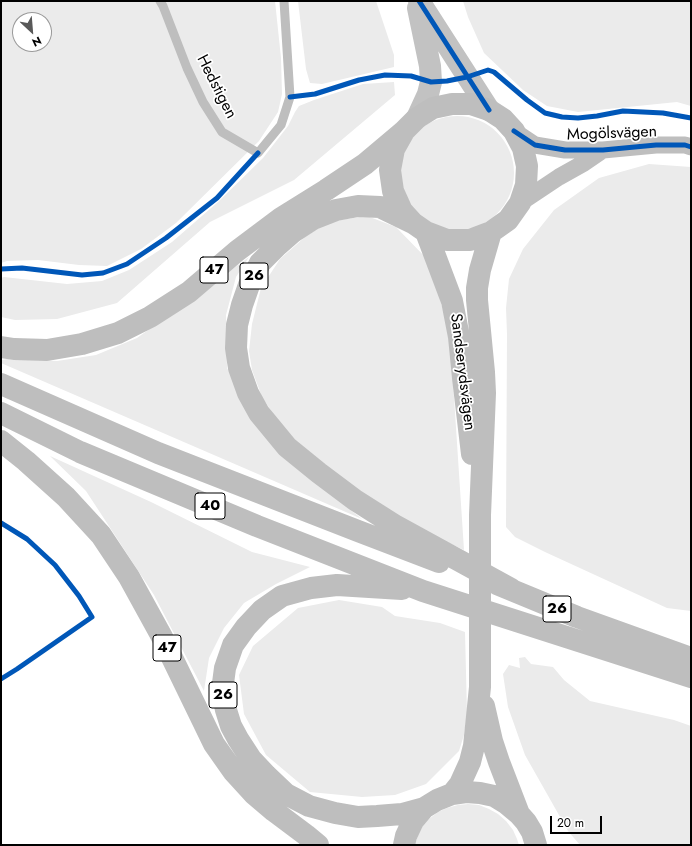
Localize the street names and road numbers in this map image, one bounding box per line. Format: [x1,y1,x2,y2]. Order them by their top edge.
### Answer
street label: Hedstigen [192,52,240,122]
street label: Mogölsvägen [567,123,657,145]
road number: 47 [200,257,228,283]
road number: 26 [240,263,268,289]
street label: Sandserydsvägen [445,312,479,432]
road number: 40 [195,493,225,519]
road number: 26 [543,596,571,622]
road number: 47 [153,635,181,661]
road number: 26 [209,682,237,708]

